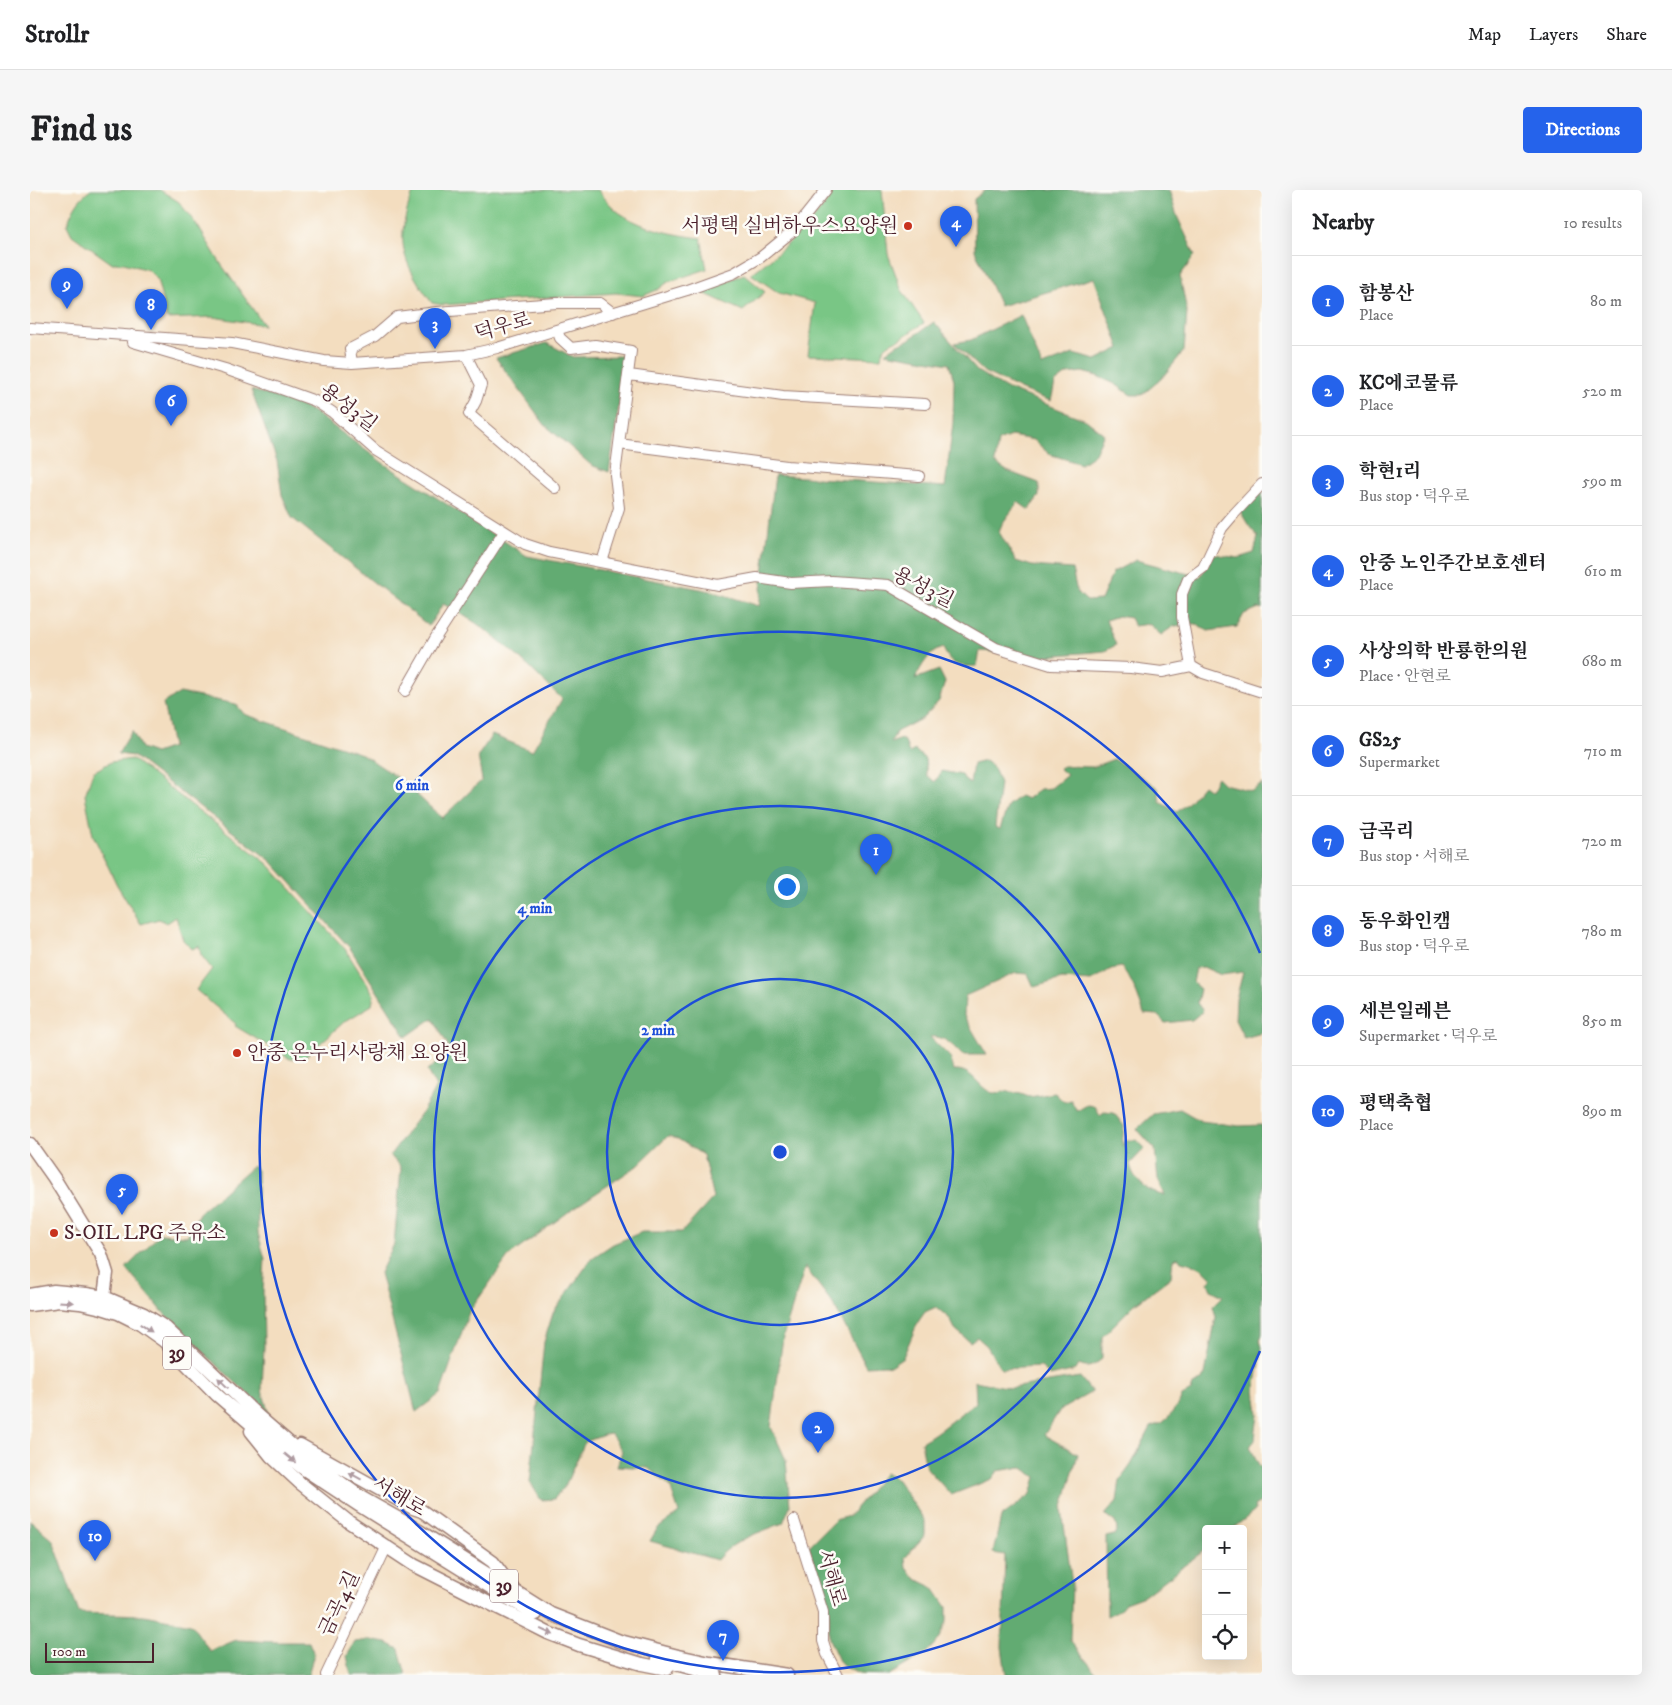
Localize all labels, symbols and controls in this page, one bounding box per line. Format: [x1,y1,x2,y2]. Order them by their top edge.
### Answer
text: Strollr [25,20,89,50]
text: Map [1468,24,1501,46]
text: Layers [1529,24,1578,46]
text: Share [1606,24,1647,46]
button: Directions [1523,107,1642,153]
text: Find us [30,108,132,152]
pin: 4 [940,206,972,247]
text: Nearby [1312,210,1374,236]
text: 10 results [1563,213,1622,233]
place label: 서평택 실버하우스요양원 [681,214,898,239]
marker: 서평택 실버하우스요양원 [902,220,914,232]
pin: 9 [51,268,83,309]
text: 함봉산 [1359,282,1414,305]
pin: 8 [135,289,167,330]
text: 1 [1325,291,1331,311]
text: 80 m [1590,291,1622,311]
text: Place [1359,305,1393,325]
street label: 덕우로 [472,307,534,347]
pin: 3 [419,308,451,349]
text: KC에코물류 [1359,372,1458,395]
street label: 용성3길 [314,378,382,438]
text: 2 [1324,381,1332,401]
text: 520 m [1582,381,1622,401]
pin: 6 [155,385,187,426]
text: Place [1359,395,1393,415]
text: 학현1리 [1359,460,1421,483]
text: 3 [1325,471,1331,491]
text: 590 m [1582,471,1622,491]
text: Bus stop · 덕우로 [1359,486,1469,506]
text: 안중 노인주간보호센터 [1359,552,1547,575]
text: 4 [1323,561,1333,581]
text: 610 m [1584,561,1622,581]
street label: 용성3길 [888,562,958,614]
text: Place [1359,575,1393,595]
text: 사상의학 반룡한의원 [1359,640,1528,663]
text: 5 [1324,651,1332,671]
text: 680 m [1582,651,1622,671]
text: Place · 안현로 [1359,666,1450,686]
text: GS25 [1359,729,1401,752]
text: 6 [1324,741,1332,761]
text: 710 m [1584,741,1622,761]
text: Supermarket [1359,752,1440,772]
text: 6 min [395,776,429,795]
text: 금곡리 [1359,820,1414,843]
text: 7 [1324,831,1332,851]
text: 720 m [1582,831,1622,851]
pin: 1 [860,834,892,875]
text: Bus stop · 서해로 [1359,846,1469,866]
your location [774,874,800,900]
text: 4 min [517,899,553,918]
text: 동우화인캠 [1359,910,1451,933]
text: 8 [1324,921,1332,941]
text: 780 m [1582,921,1622,941]
text: Bus stop · 덕우로 [1359,936,1469,956]
text: 세븐일레븐 [1359,1000,1451,1023]
text: 9 [1324,1011,1332,1031]
text: 850 m [1582,1011,1622,1031]
text: 2 min [641,1021,675,1040]
text: Supermarket · 덕우로 [1359,1026,1497,1046]
place label: 안중 온누리사랑채 요양원 [247,1041,468,1066]
marker: 안중 온누리사랑채 요양원 [231,1047,243,1059]
text: 평택축협 [1359,1092,1432,1115]
text: 10 [1321,1101,1335,1121]
text: 890 m [1582,1101,1622,1121]
text: Place [1359,1115,1393,1135]
centre of rings [771,1143,789,1161]
pin: 5 [106,1174,138,1215]
place label: S-OIL LPG 주유소 [64,1221,226,1246]
marker: S-OIL LPG 주유소 [48,1227,60,1239]
one-way arrow [58,1298,74,1306]
one-way arrow [139,1324,153,1333]
road number: 39 [163,1336,191,1370]
one-way arrow [217,1377,229,1389]
pin: 2 [802,1412,834,1453]
one-way arrow [284,1452,297,1463]
one-way arrow [348,1471,361,1480]
street label: 서해로 [368,1471,430,1523]
pin: 10 [79,1520,111,1561]
map controls [1202,1525,1247,1660]
button: + [1202,1525,1247,1570]
street label: 서해로 [811,1547,851,1609]
street label: 금곡4길 [314,1567,366,1641]
road number: 39 [490,1570,518,1602]
button: − [1202,1570,1247,1615]
button: locate [1202,1615,1247,1660]
pin: 7 [707,1620,739,1661]
one-way arrow [540,1629,554,1637]
scale bar [45,1640,154,1663]
text: 100 m [52,1643,86,1661]

